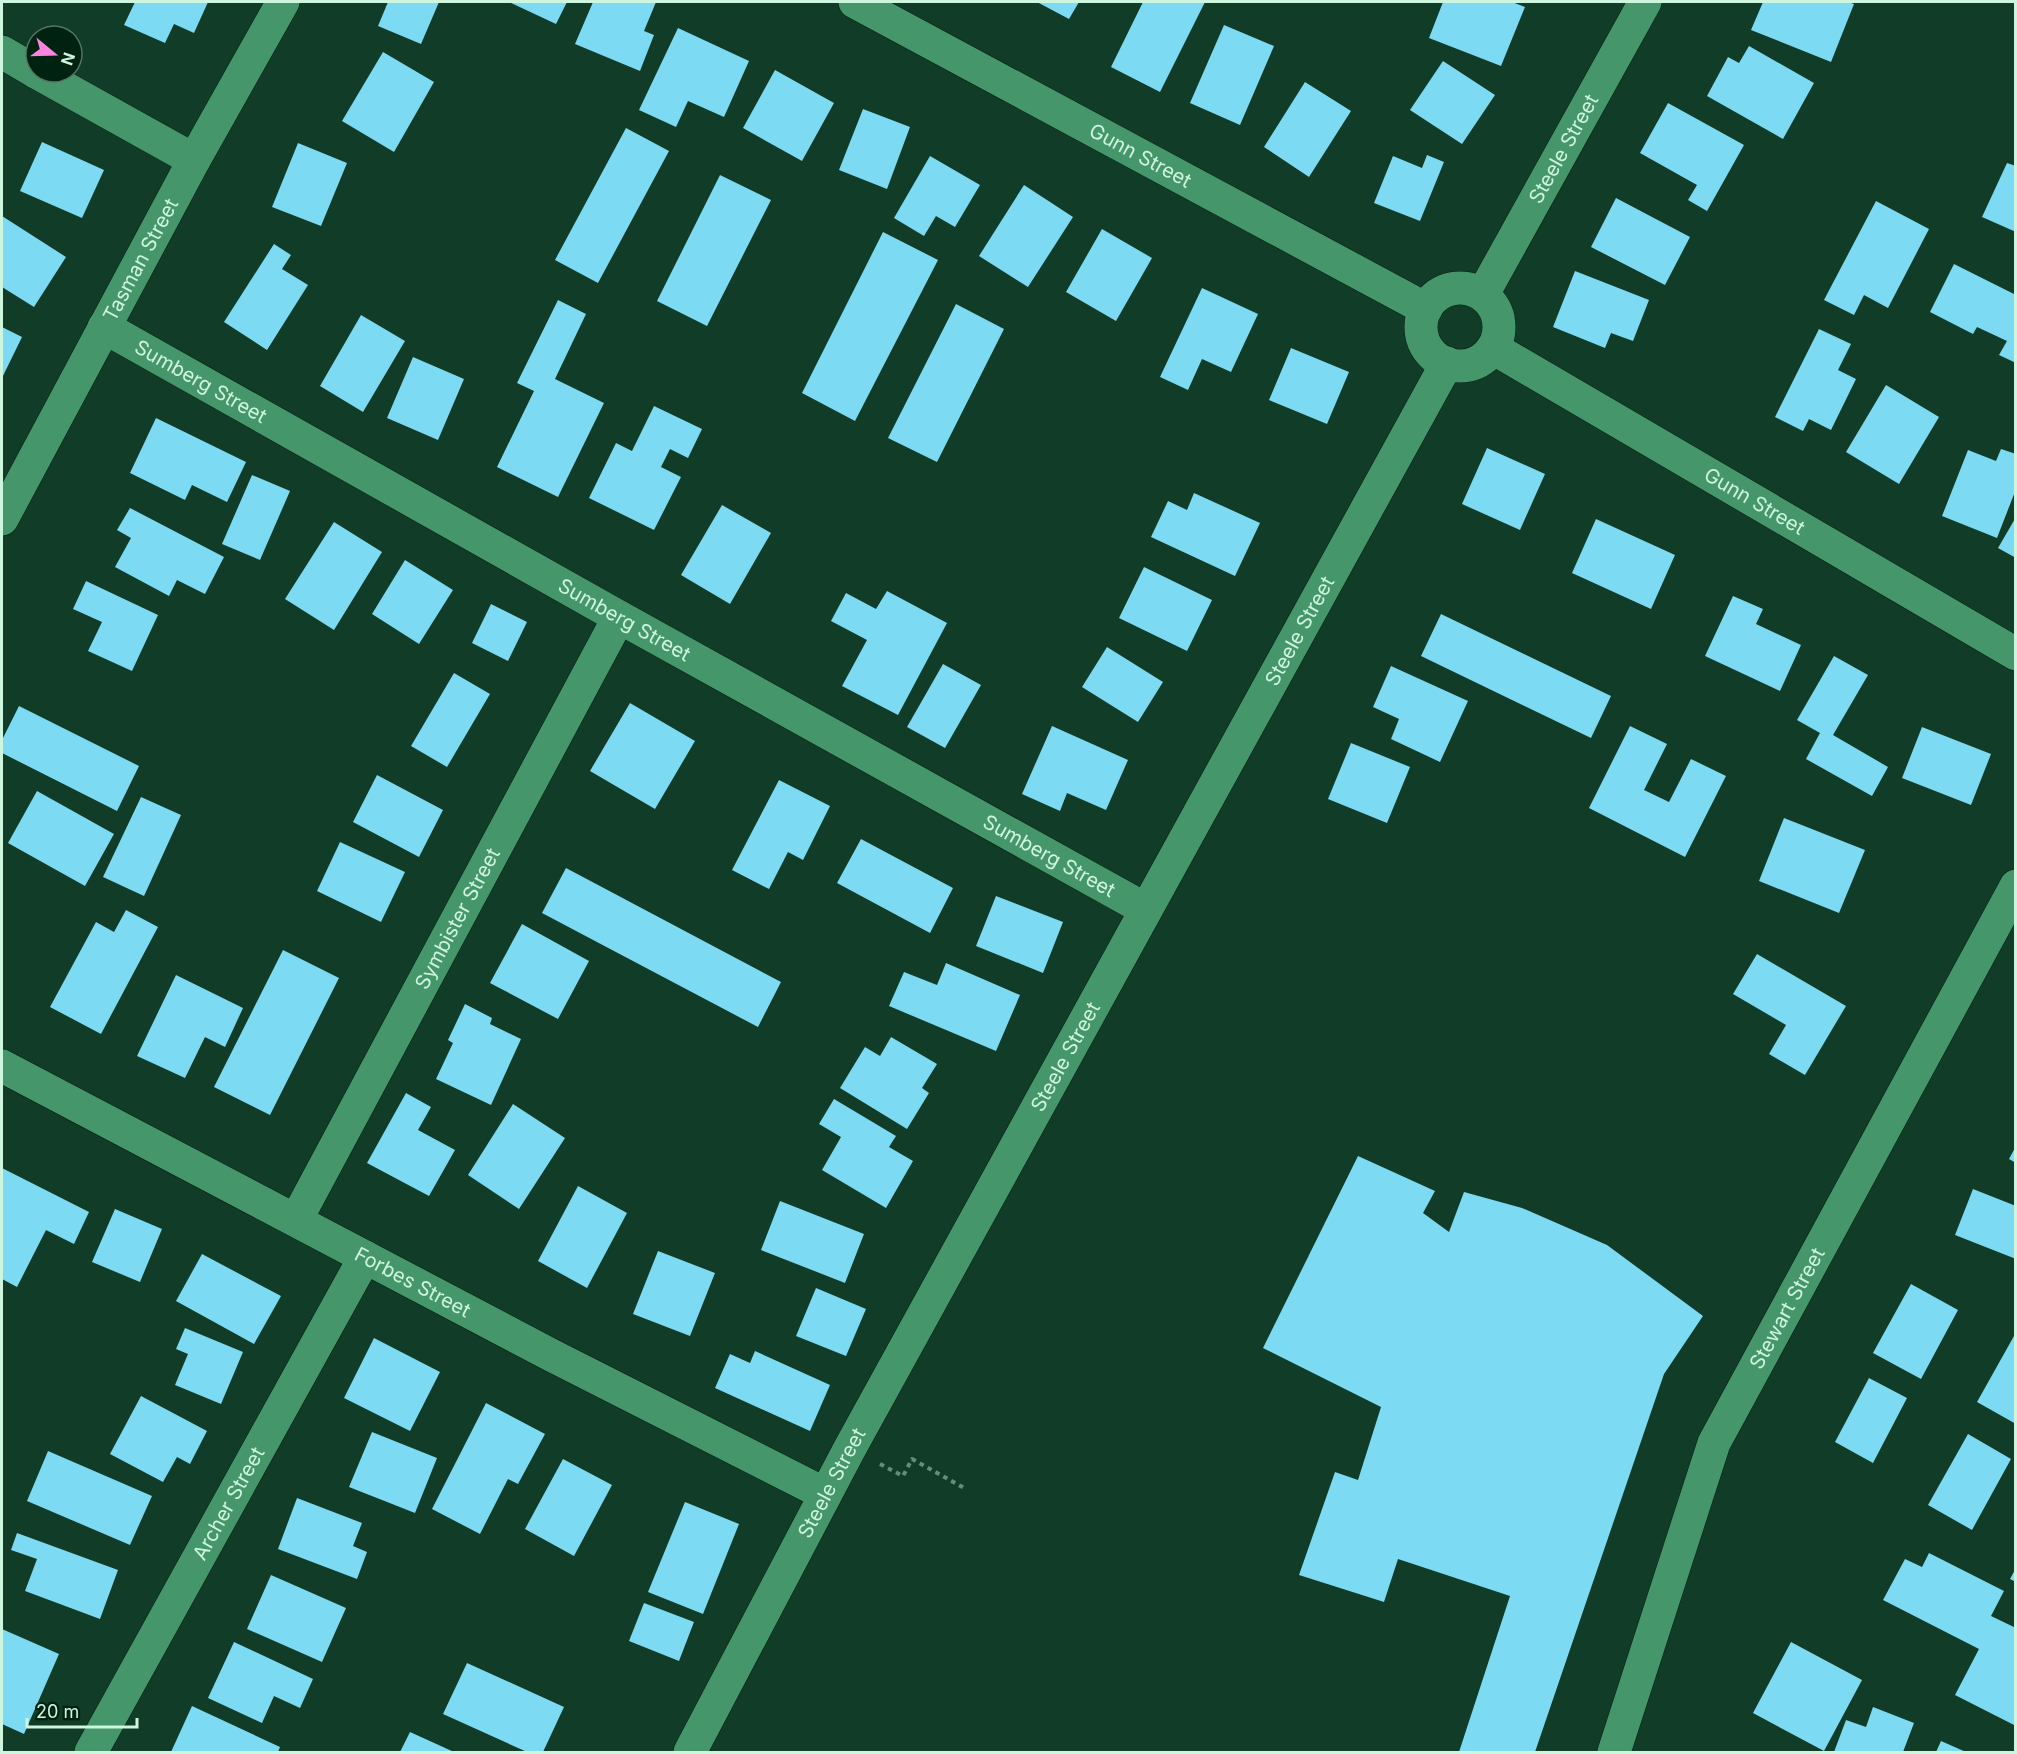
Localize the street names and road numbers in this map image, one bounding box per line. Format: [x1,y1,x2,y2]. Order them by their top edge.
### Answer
street label: Steele Street [1524,90,1604,208]
street label: Gunn Street [1085,118,1196,193]
street label: Tasman Street [98,194,184,325]
street label: Sumberg Street [130,335,271,428]
street label: Gunn Street [1700,462,1810,540]
street label: Steele Street [1260,572,1339,690]
street label: Sumberg Street [554,573,695,666]
street label: Sumberg Street [979,809,1120,902]
street label: Symbister Street [410,843,505,993]
street label: Steele Street [1026,998,1105,1116]
street label: Forbes Street [351,1242,475,1323]
street label: Stewart Street [1744,1243,1830,1373]
street label: Steele Street [793,1423,871,1542]
street label: Archer Street [188,1442,270,1564]

